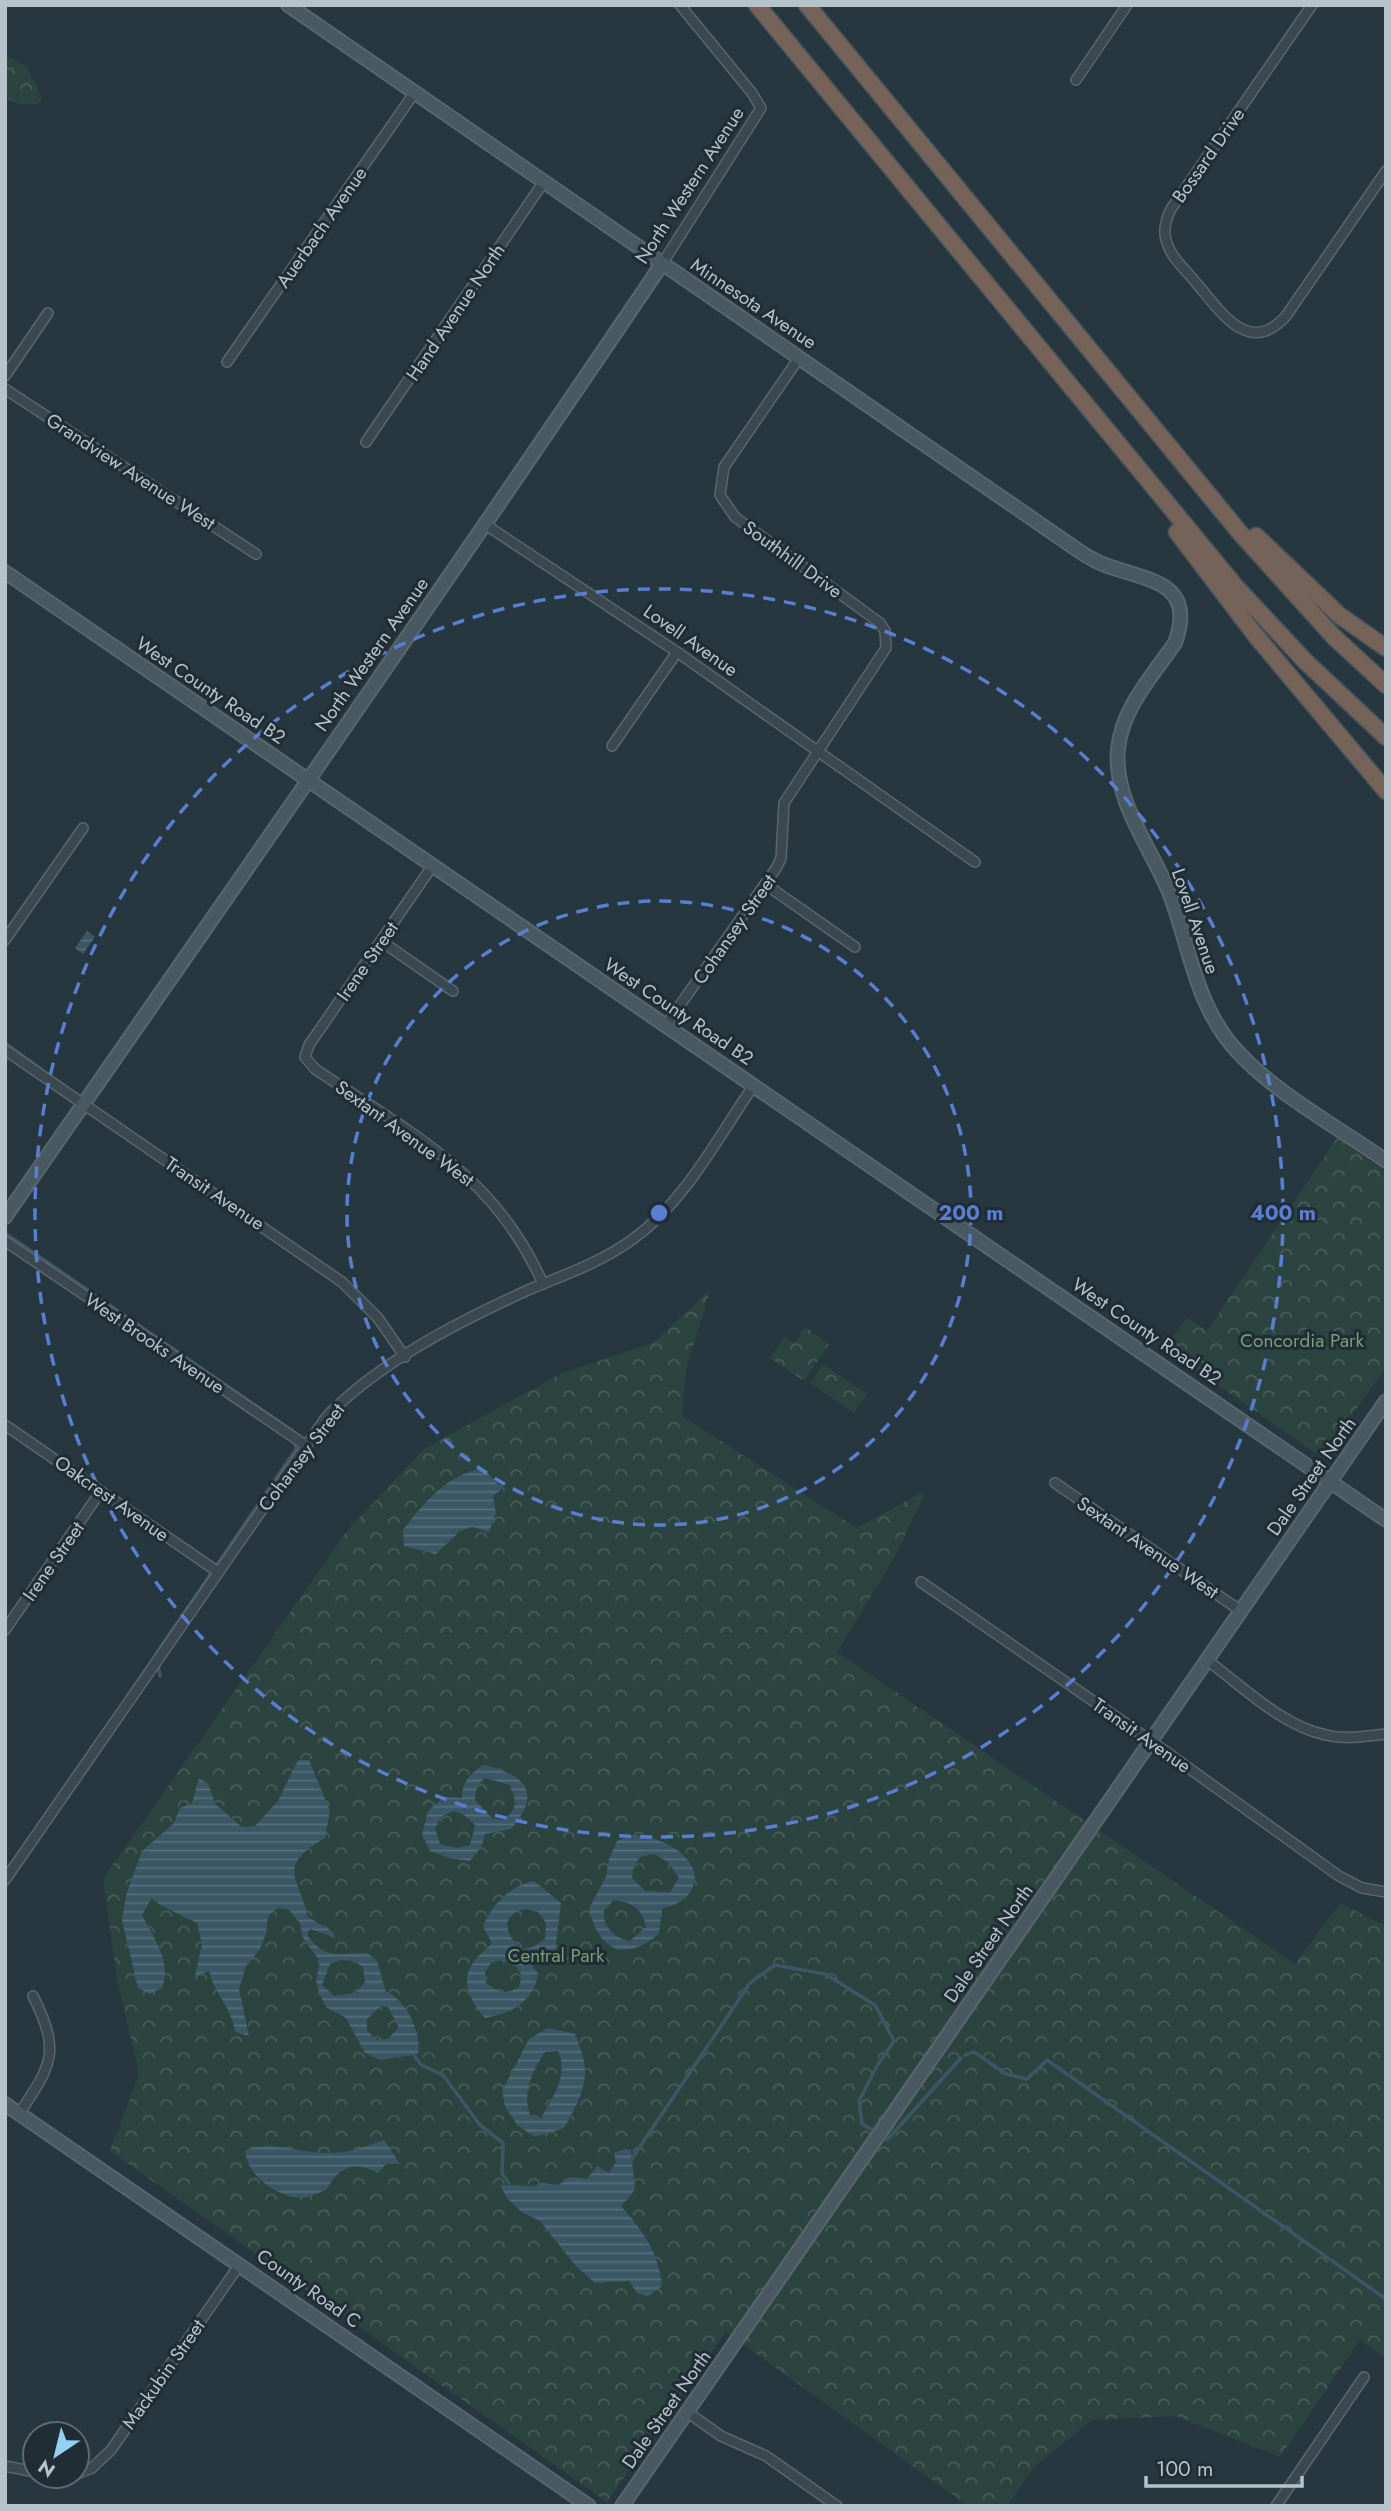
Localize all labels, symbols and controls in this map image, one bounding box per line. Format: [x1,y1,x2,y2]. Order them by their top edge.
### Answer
street label: North Western Avenue [628,101,751,269]
street label: Bossard Drive [1166,102,1251,208]
street label: Auerbach Avenue [270,161,373,293]
street label: Hand Avenue North [399,238,511,386]
street label: Minnesota Avenue [685,251,822,356]
street label: Grandview Avenue West [41,407,221,537]
street label: Southhill Drive [737,514,848,605]
street label: North Western Avenue [308,572,435,737]
street label: Lovell Avenue [638,598,744,683]
street label: West County Road B2 [131,630,291,751]
street label: Lovell Avenue [1165,865,1226,978]
street label: Cohansey Street [686,868,783,990]
street label: Irene Street [330,916,405,1006]
street label: West County Road B2 [599,951,759,1072]
street label: Sextant Avenue West [330,1074,480,1193]
street label: Transit Avenue [160,1150,270,1237]
text: 200 m [938,1198,1004,1228]
text: 400 m [1250,1198,1316,1228]
centre of rings [647,1201,671,1225]
street label: West County Road B2 [1067,1271,1227,1392]
street label: West Brooks Avenue [79,1287,230,1400]
park label: Concordia Park [1240,1327,1365,1354]
street label: Cohansey Street [252,1397,351,1517]
street label: Dale Street North [1260,1412,1362,1541]
street label: Oakcrest Avenue [49,1449,175,1548]
street label: Sextant Avenue West [1071,1490,1224,1605]
street label: Irene Street [16,1516,91,1606]
street label: Transit Avenue [1087,1691,1197,1780]
street label: Dale Street North [937,1879,1039,2008]
park label: Central Park [508,1942,605,1969]
street label: County Road C [251,2242,366,2334]
street label: Mackubin Street [115,2314,212,2435]
street label: Dale Street North [615,2345,717,2474]
north arrow [21,2420,91,2490]
scale bar [1146,2444,1302,2488]
text: N [33,2453,60,2484]
text: 100 m [1156,2454,1213,2484]

